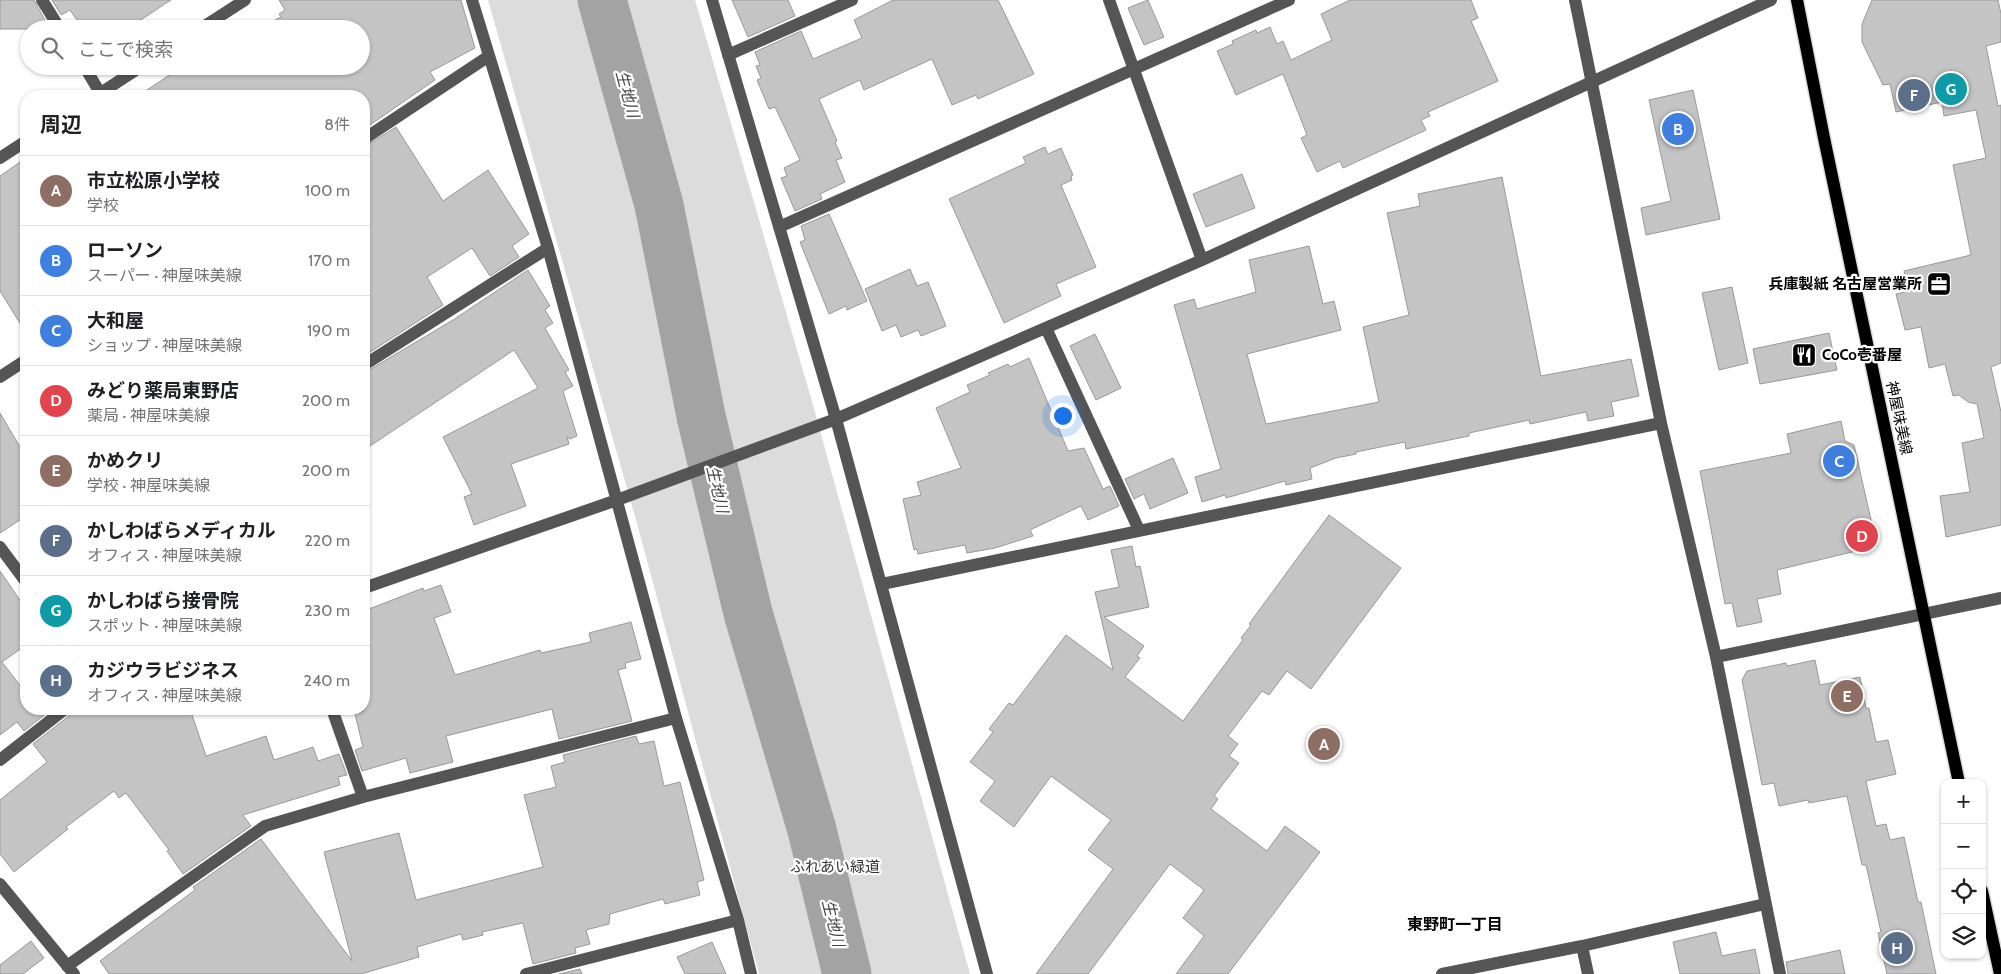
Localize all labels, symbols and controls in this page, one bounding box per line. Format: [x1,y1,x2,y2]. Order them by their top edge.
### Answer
search box [20,20,370,75]
icon: search [38,34,66,62]
text: ここで検索 [78,38,173,61]
water label: 生地川 [612,68,643,122]
pin: G [1935,70,1967,108]
pin: F [1898,76,1930,114]
pin: B [1662,110,1694,148]
text: 周辺 [40,112,82,137]
text: 8件 [324,115,350,134]
text: 市立松原小学校 [87,169,220,192]
text: A [51,181,61,200]
text: 100 m [305,181,350,200]
text: 学校 [87,196,119,215]
text: ローソン [87,239,163,262]
text: B [51,251,61,270]
text: 170 m [308,251,350,270]
text: スーパー · 神屋味美線 [87,266,242,285]
office icon: 兵庫製紙 名古屋営業所 [1926,271,1952,297]
place label: 兵庫製紙 名古屋営業所 [1769,275,1922,293]
text: 大和屋 [87,309,144,332]
text: C [51,321,61,340]
text: 190 m [307,321,350,340]
text: ショップ · 神屋味美線 [87,336,242,355]
restaurant icon: CoCo壱番屋 [1791,342,1817,368]
place label: CoCo壱番屋 [1822,346,1902,364]
text: みどり薬局東野店 [87,379,239,402]
street label: 神屋味美線 [1882,379,1916,457]
text: D [50,391,62,410]
text: 200 m [302,391,350,410]
your location [1050,403,1076,429]
text: 薬局 · 神屋味美線 [87,406,210,425]
pin: C [1823,442,1855,480]
text: かめクリ [87,449,163,472]
text: E [51,461,61,480]
text: 200 m [302,461,350,480]
water label: 生地川 [703,464,733,517]
text: 学校 · 神屋味美線 [87,476,210,495]
pin: D [1846,517,1878,555]
text: かしわばらメディカル [87,519,276,542]
text: F [52,531,60,550]
text: 220 m [304,531,350,550]
text: オフィス · 神屋味美線 [87,546,242,565]
text: かしわばら接骨院 [87,589,239,612]
text: G [51,601,61,620]
text: 230 m [304,601,350,620]
text: スポット · 神屋味美線 [87,616,242,635]
text: カジウラビジネス [87,659,239,682]
text: H [50,671,62,690]
text: 240 m [304,671,350,690]
pin: E [1831,677,1863,715]
text: オフィス · 神屋味美線 [87,686,242,705]
pin: A [1308,725,1340,763]
map controls [1941,779,1986,959]
button: + [1941,779,1986,824]
button: − [1941,824,1986,869]
park label: ふれあい緑道 [790,858,880,876]
button: locate [1941,869,1986,914]
water label: 生地川 [818,898,849,951]
button: layers [1941,914,1986,959]
district label: 東野町一丁目 [1407,915,1503,934]
pin: H [1881,929,1913,967]

